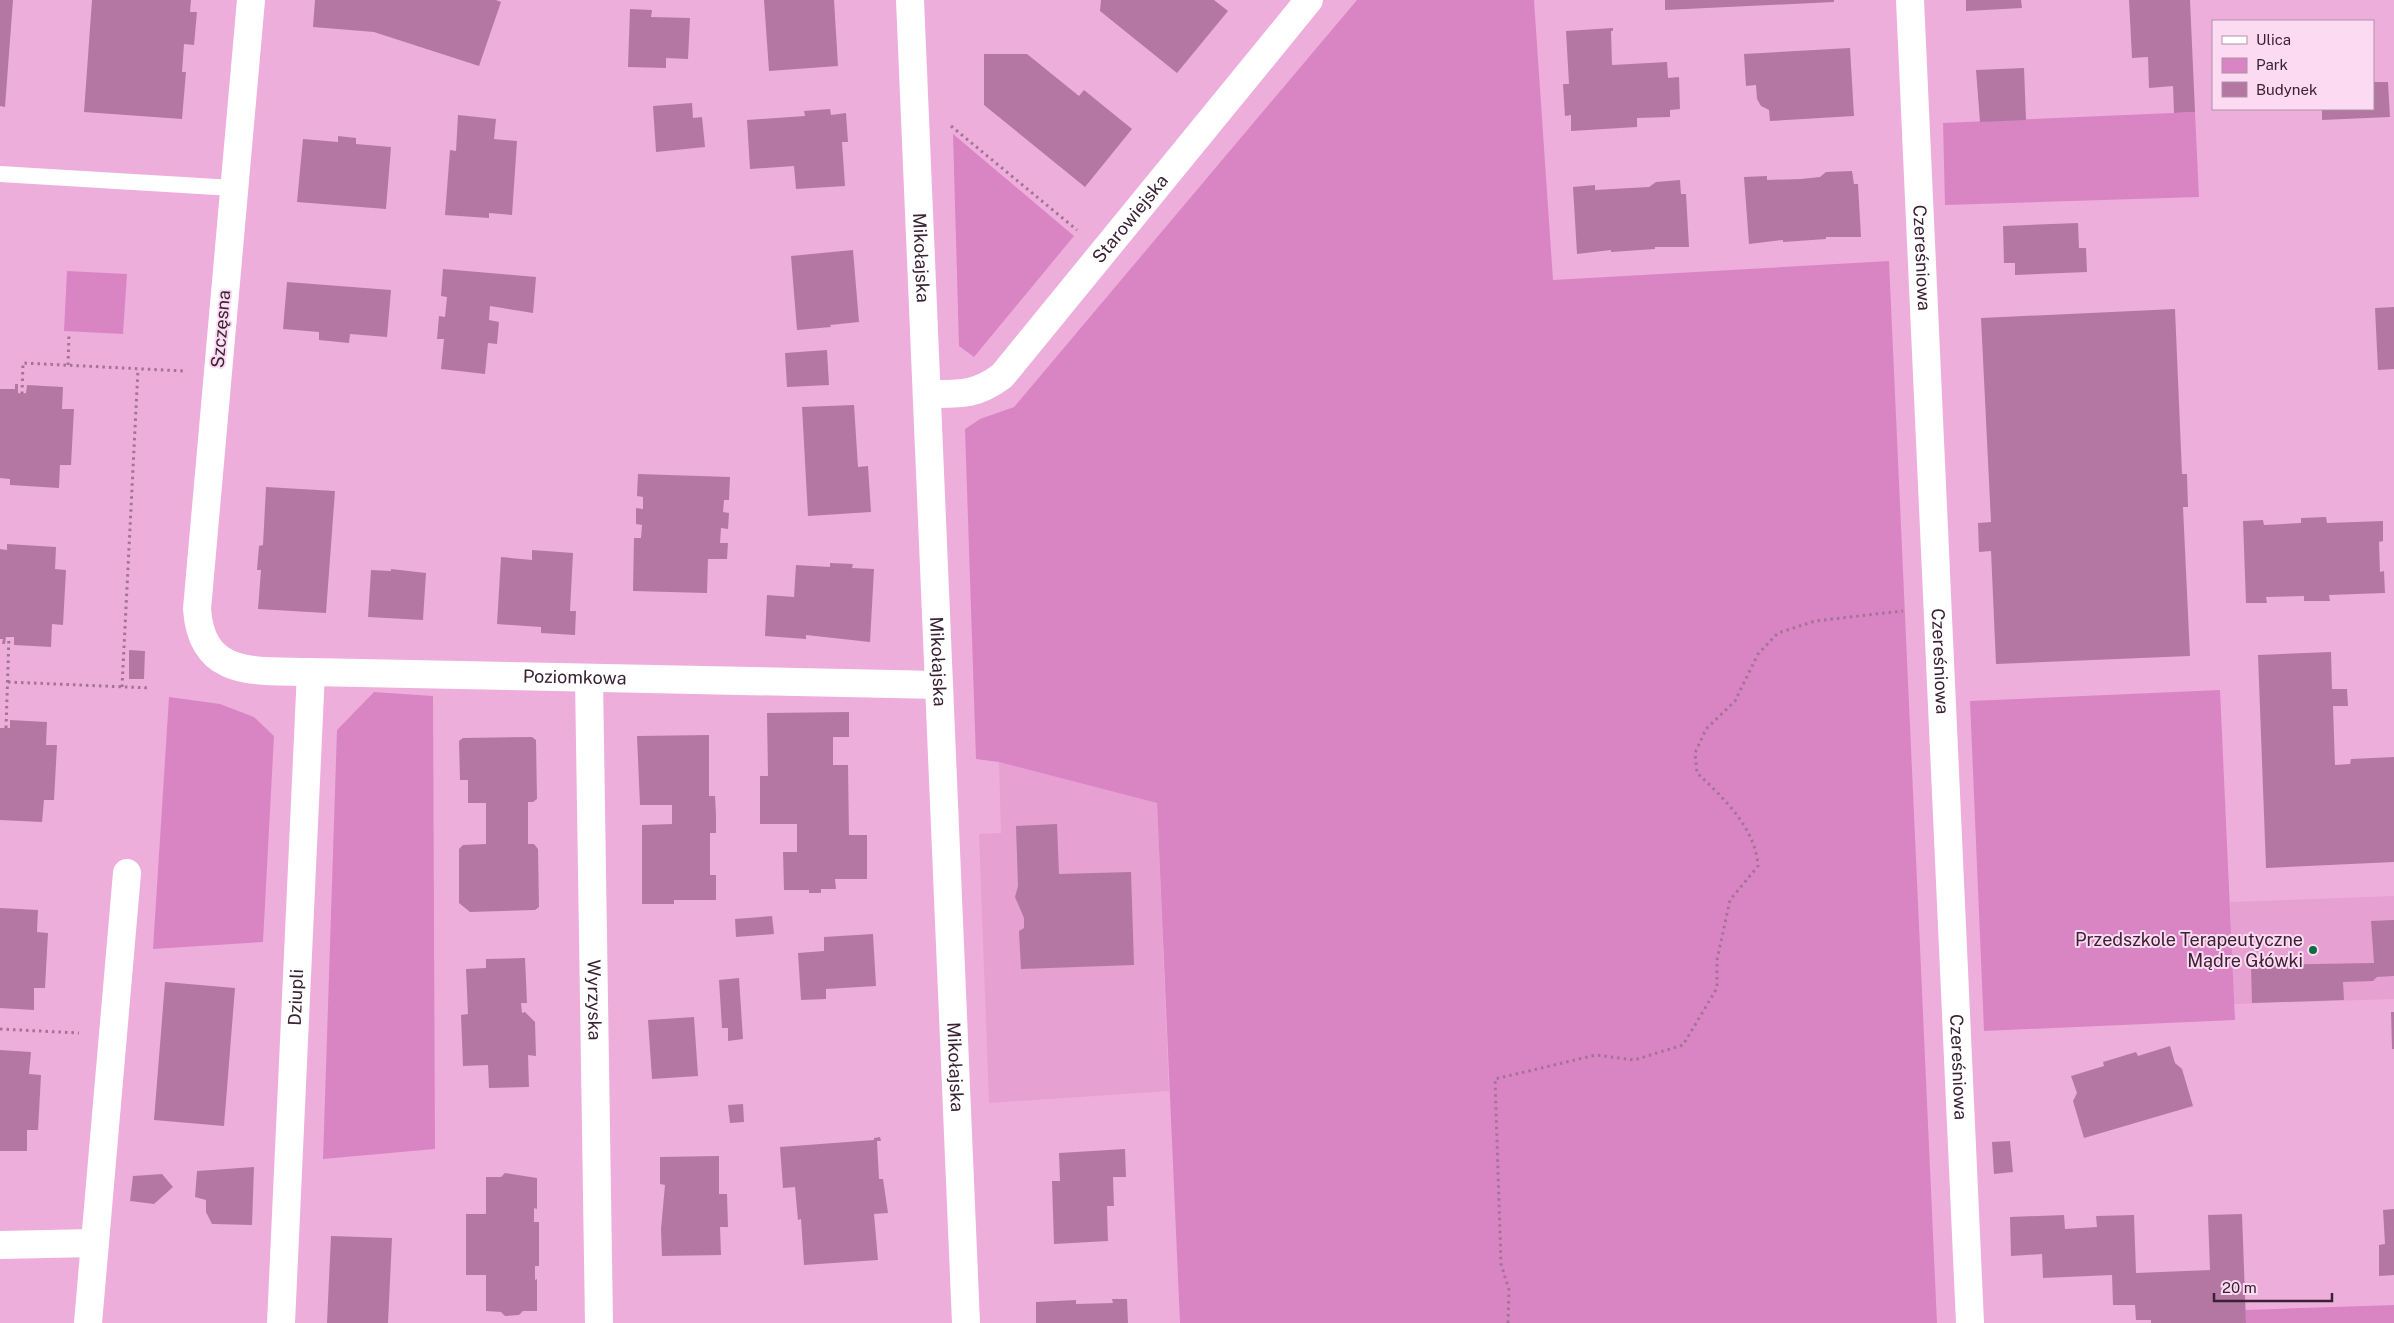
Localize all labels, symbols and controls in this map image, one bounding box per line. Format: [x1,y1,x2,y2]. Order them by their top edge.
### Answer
legend [2212,20,2374,110]
text: Ulica [2256,31,2291,48]
text: Park [2256,56,2288,73]
text: Budynek [2256,81,2317,98]
street label: Starowiejska [1088,170,1172,267]
street label: Czereśniowa [1909,204,1935,311]
street label: Mikołajska [909,212,934,303]
street label: Szczęsna [207,289,234,369]
street label: Czereśniowa [1928,608,1953,715]
street label: Mikołajska [926,616,951,707]
street label: Poziomkowa [523,665,627,689]
place label: Przedszkole Terapeutyczne Mądre Główki [2075,929,2303,971]
marker: Przedszkole Terapeutyczne Mądre Główki [2307,944,2319,956]
street label: Wyrzyska [583,959,606,1041]
street label: Dziupli [284,968,307,1026]
street label: Czereśniowa [1946,1013,1972,1120]
street label: Mikołajska [943,1022,968,1112]
scale bar [2214,1270,2332,1302]
text: 20 m [2222,1279,2257,1296]

